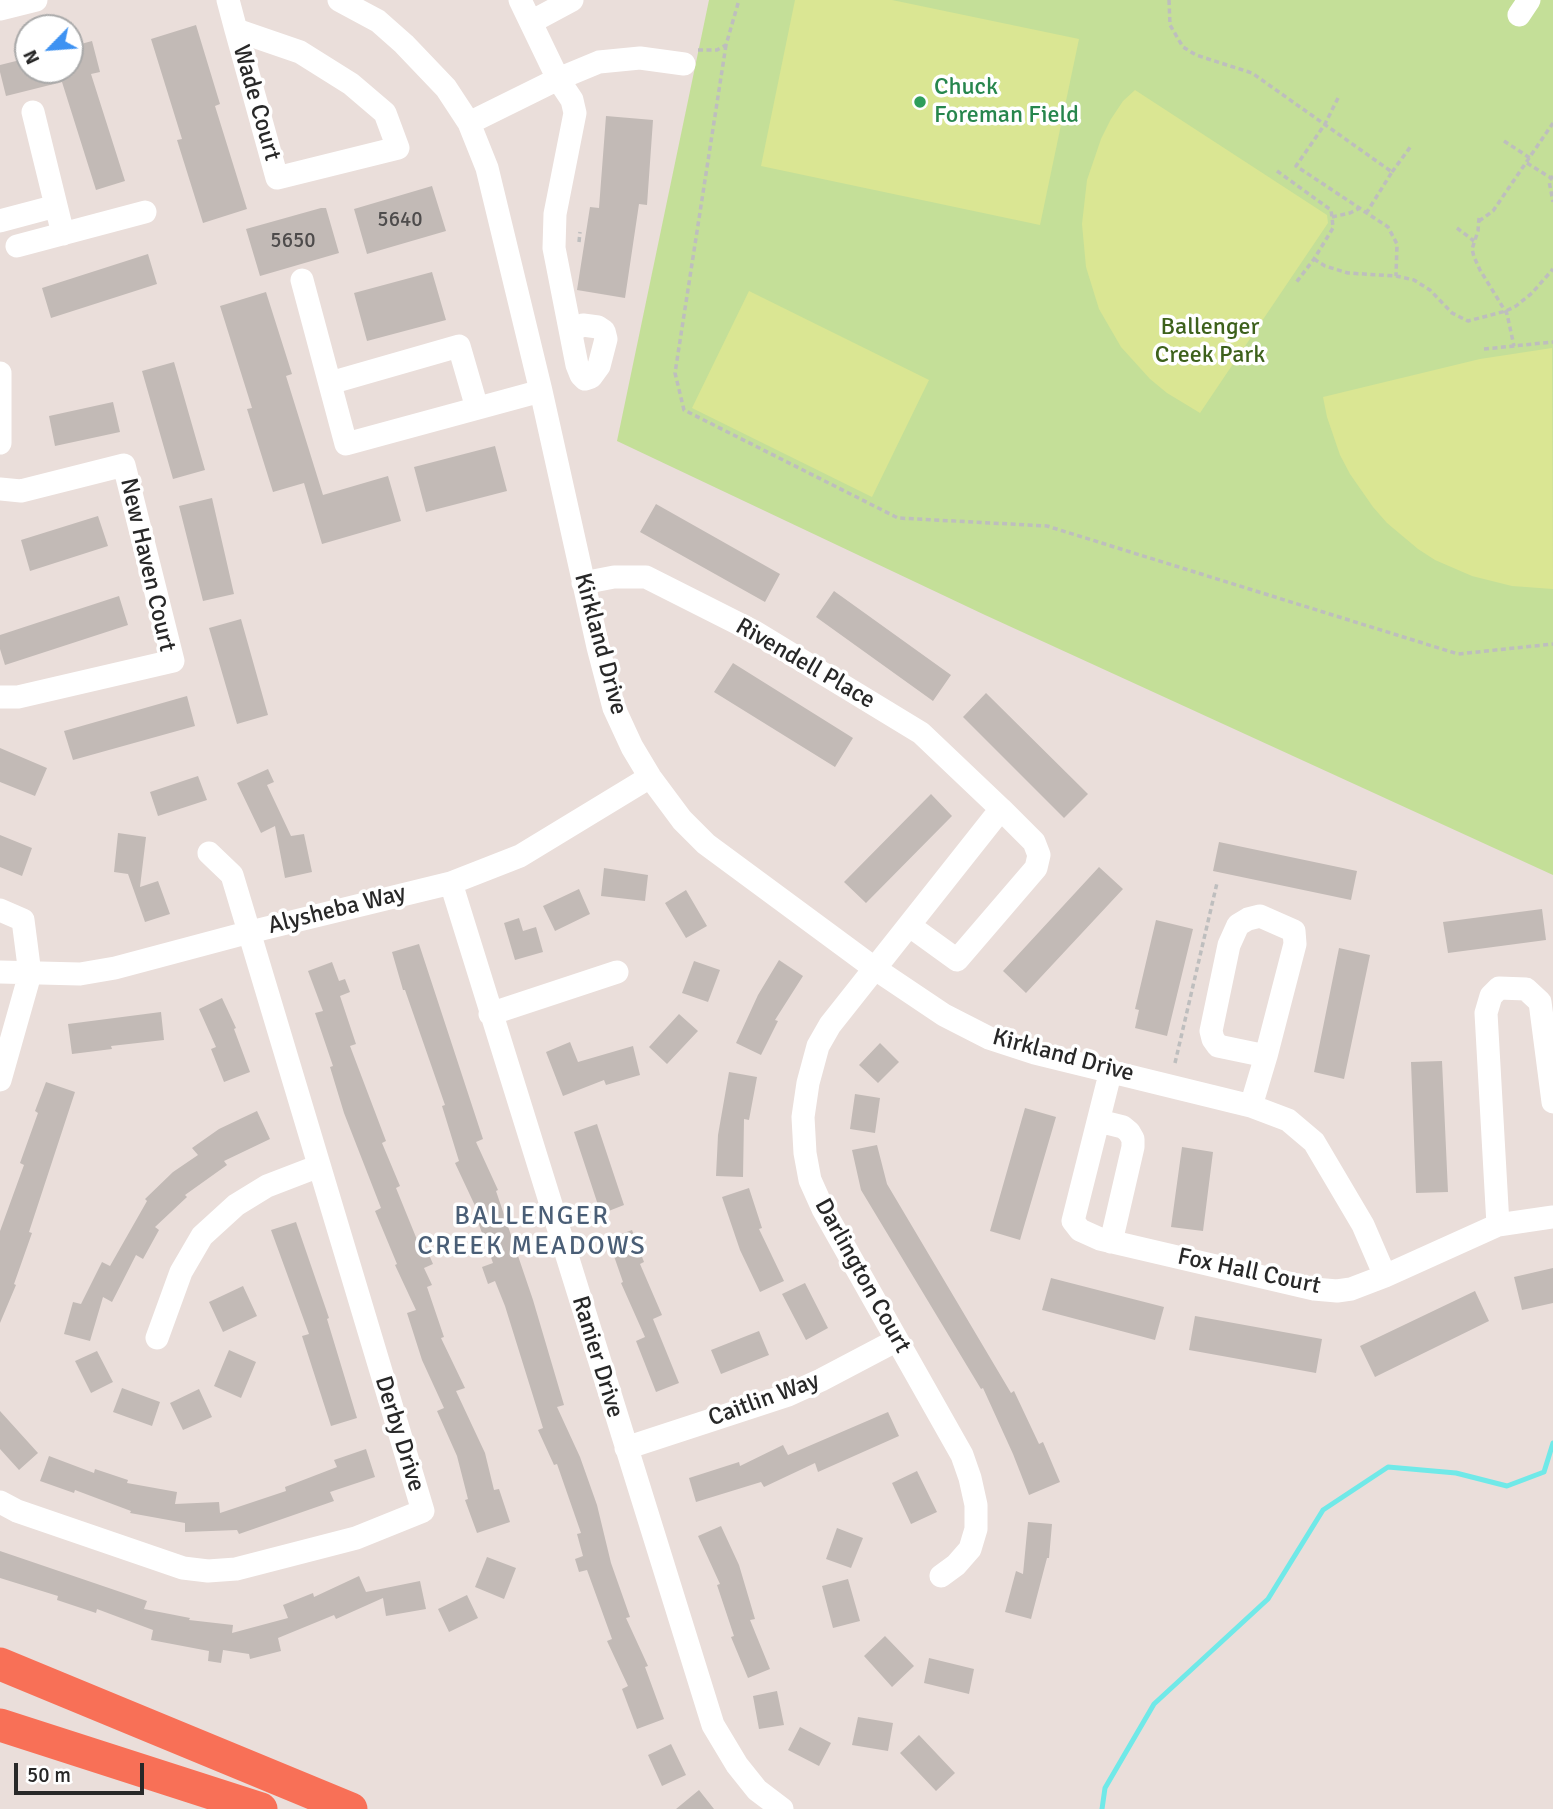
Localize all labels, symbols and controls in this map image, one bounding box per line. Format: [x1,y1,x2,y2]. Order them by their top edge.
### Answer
north arrow [14,14,84,84]
street label: Wade Court [226,42,286,164]
text: N [18,46,45,68]
place label: Chuck Foreman Field [934,74,1079,130]
marker: Chuck Foreman Field [912,94,928,110]
house number: 5640 [377,207,423,233]
house number: 5650 [270,228,316,254]
park label: Ballenger Creek Park [1155,314,1265,370]
street label: New Haven Court [113,475,181,655]
street label: Kirkland Drive [567,570,633,718]
street label: Rivendell Place [730,612,880,716]
street label: Alysheba Way [265,879,409,941]
street label: Kirkland Drive [989,1023,1137,1089]
street label: Darlington Court [808,1194,916,1358]
district label: BALLENGER CREEK MEADOWS [419,1201,645,1262]
street label: Fox Hall Court [1175,1243,1323,1301]
street label: Ranier Drive [565,1293,629,1421]
street label: Caitlin Way [705,1367,823,1433]
street label: Derby Drive [368,1373,430,1495]
scale bar [18,1750,147,1794]
text: 50 m [27,1762,71,1788]

